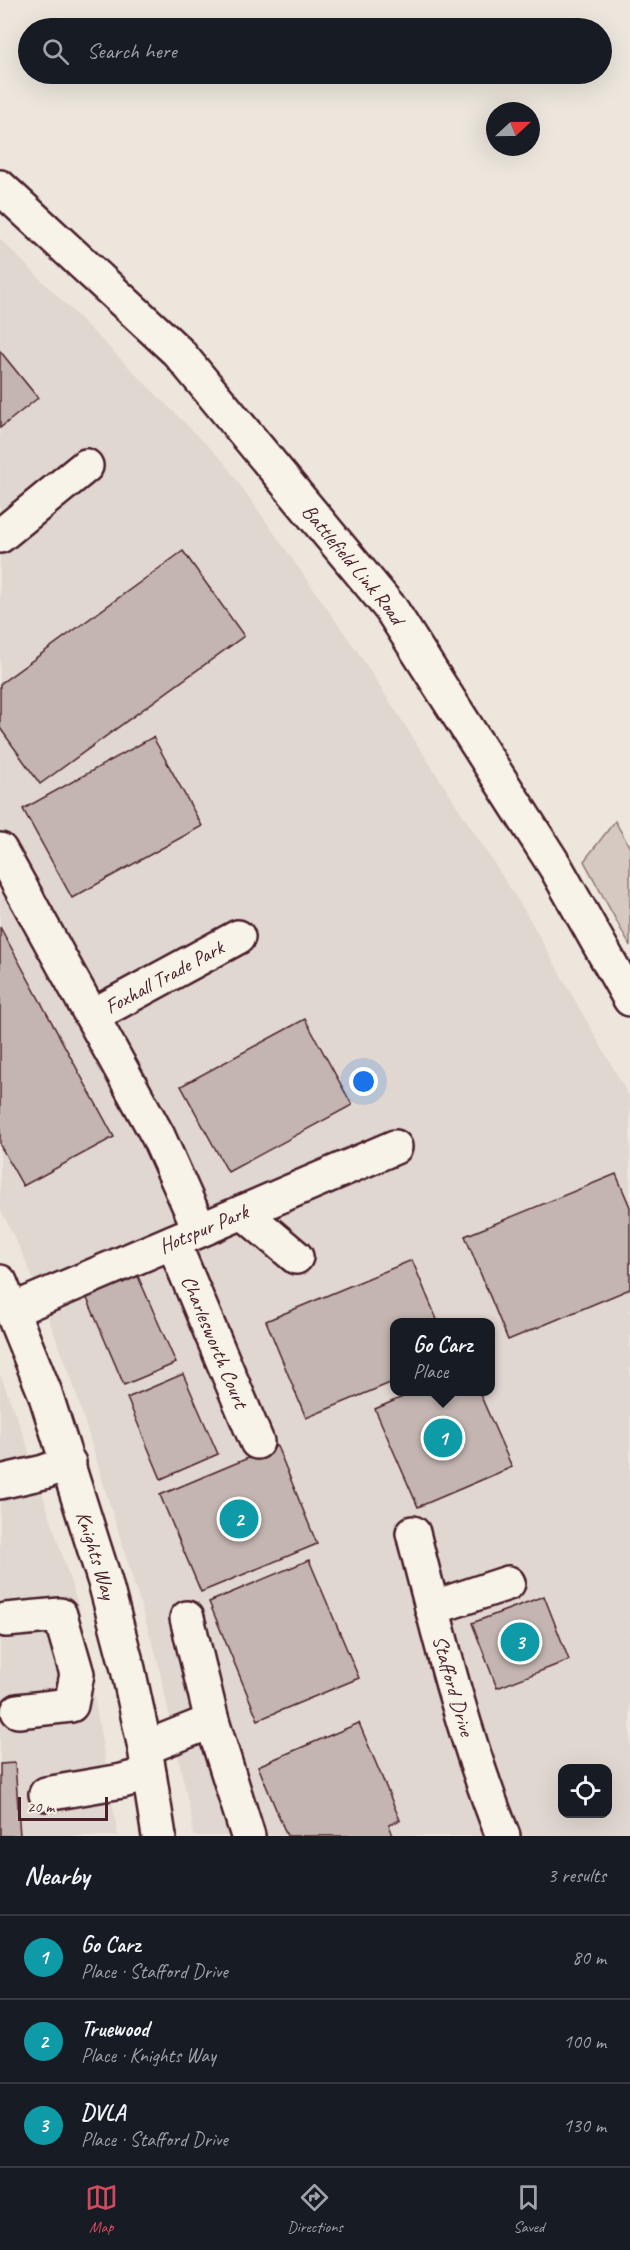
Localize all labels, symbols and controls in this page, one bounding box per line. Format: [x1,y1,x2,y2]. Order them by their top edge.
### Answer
search box [18,18,612,84]
icon: search [39,35,72,68]
text: Search here [87,37,177,65]
north arrow [486,102,540,156]
street label: Battlefield Link Road [296,499,412,632]
street label: Foxhall Trade Park [100,934,229,1020]
your location [349,1067,378,1096]
street label: Hotspur Park [155,1198,253,1259]
street label: Charlesworth Court [176,1272,255,1414]
popup [390,1318,495,1396]
text: Go Carz [413,1331,472,1359]
text: Place [413,1359,448,1384]
pin: 1 [424,1416,462,1460]
pin: 2 [220,1496,258,1541]
street label: Knights Way [70,1508,122,1604]
pin: 3 [500,1620,540,1664]
street label: Stafford Drive [427,1633,481,1741]
map controls [558,1764,612,1818]
button: locate [558,1764,612,1818]
scale bar [18,1794,108,1822]
text: 20 m [27,1797,54,1817]
text: Nearby [24,1859,89,1892]
text: 3 results [547,1863,606,1888]
text: Go Carz [81,1931,140,1959]
text: 1 [39,1945,48,1970]
text: 80 m [572,1945,606,1970]
text: Place · Stafford Drive [81,1959,228,1984]
text: Truewood [81,2015,149,2043]
text: 2 [39,2029,48,2054]
text: 100 m [563,2029,606,2054]
text: Place · Knights Way [81,2043,216,2068]
text: DVLA [81,2099,125,2127]
text: 3 [39,2113,48,2138]
text: 130 m [563,2113,606,2138]
text: Place · Stafford Drive [81,2127,228,2152]
tab: Map [85,2181,118,2237]
tab: Directions [287,2181,343,2237]
tab: Saved [512,2181,545,2237]

